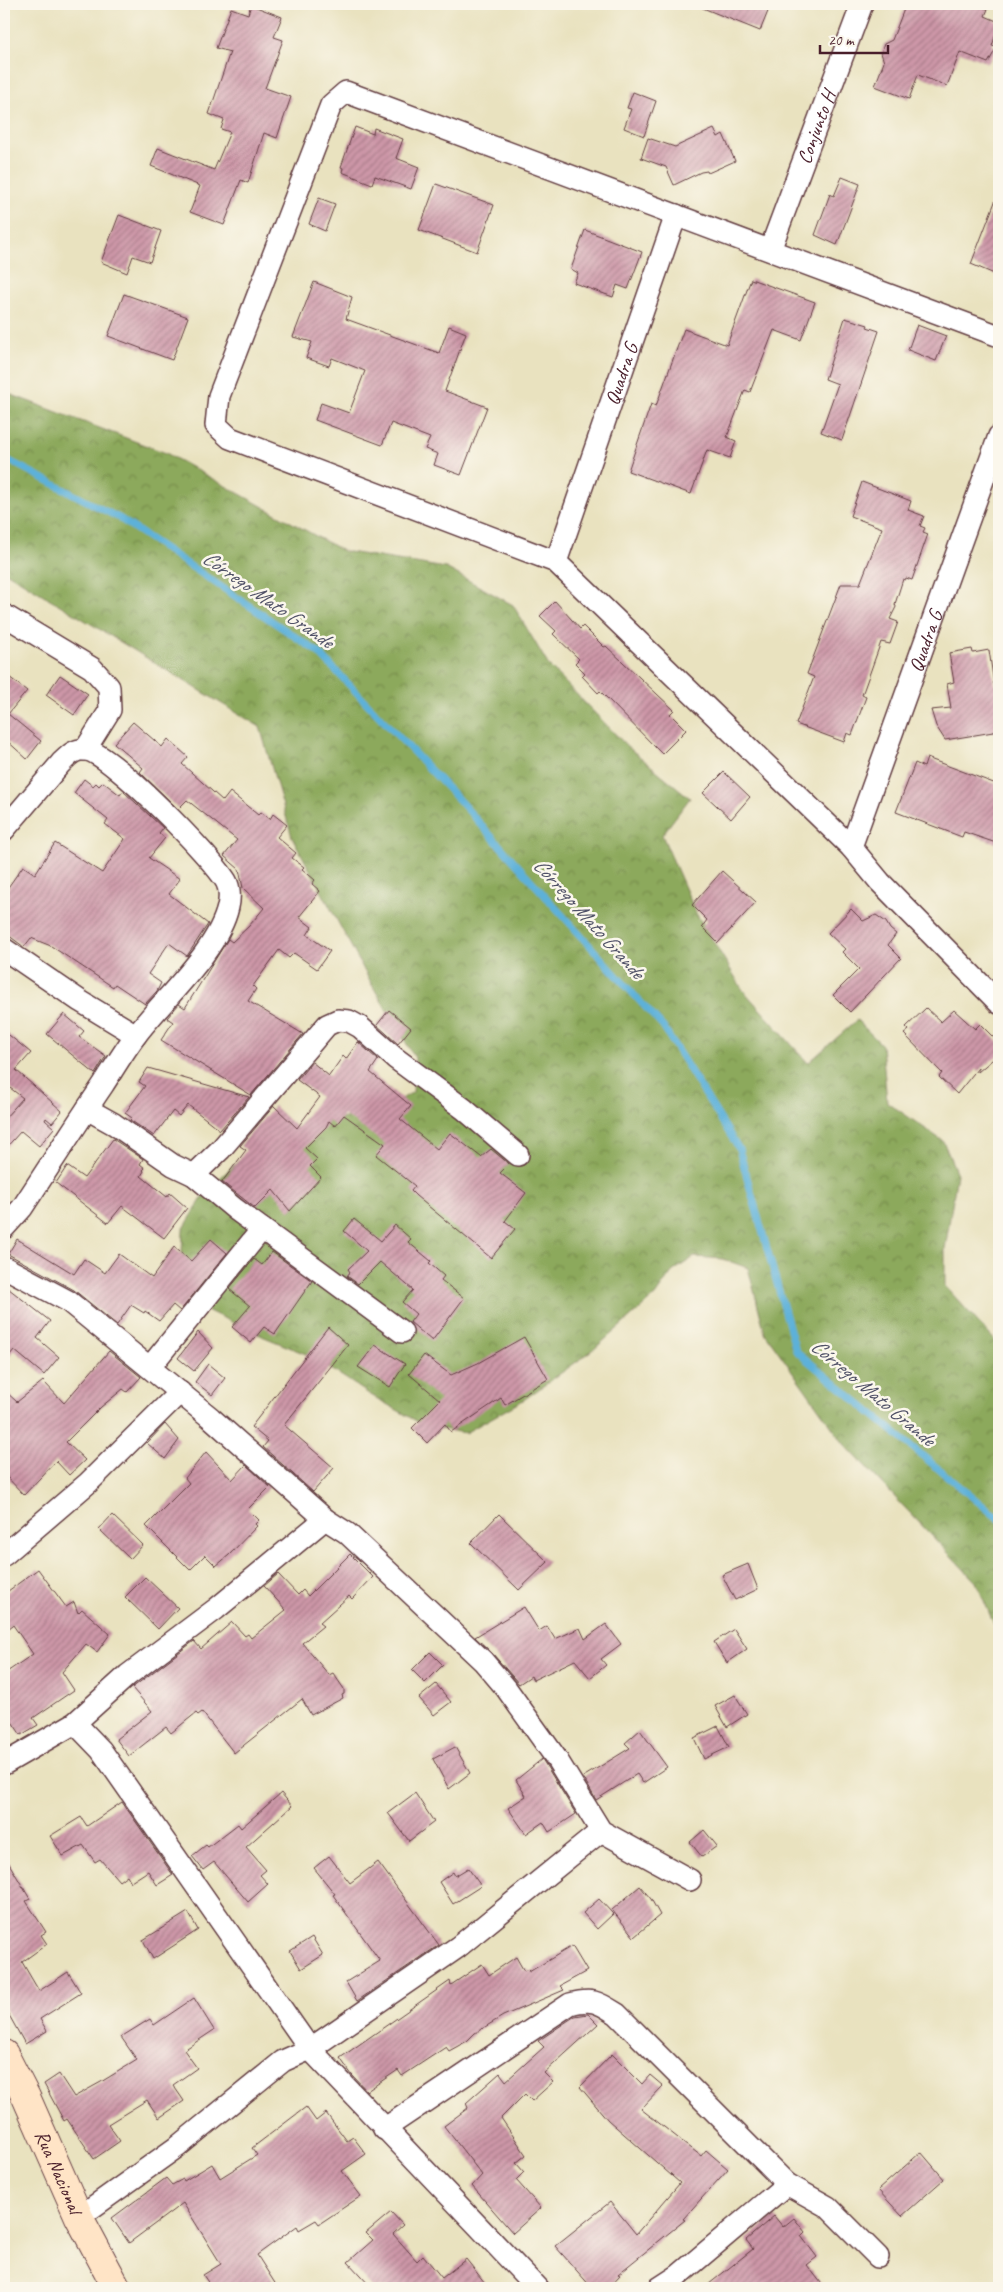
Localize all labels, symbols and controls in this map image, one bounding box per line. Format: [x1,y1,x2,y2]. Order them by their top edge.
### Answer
scale bar [820,22,888,54]
text: 20 m [828,31,855,50]
street label: Conjunto H [791,84,843,167]
street label: Quadra G [599,338,644,408]
water label: Córrego Mato Grande [198,544,341,655]
street label: Quadra G [903,605,949,675]
water label: Córrego Mato Grande [528,852,652,986]
water label: Córrego Mato Grande [806,1333,943,1453]
street label: Rua Nacional [29,2126,89,2221]

